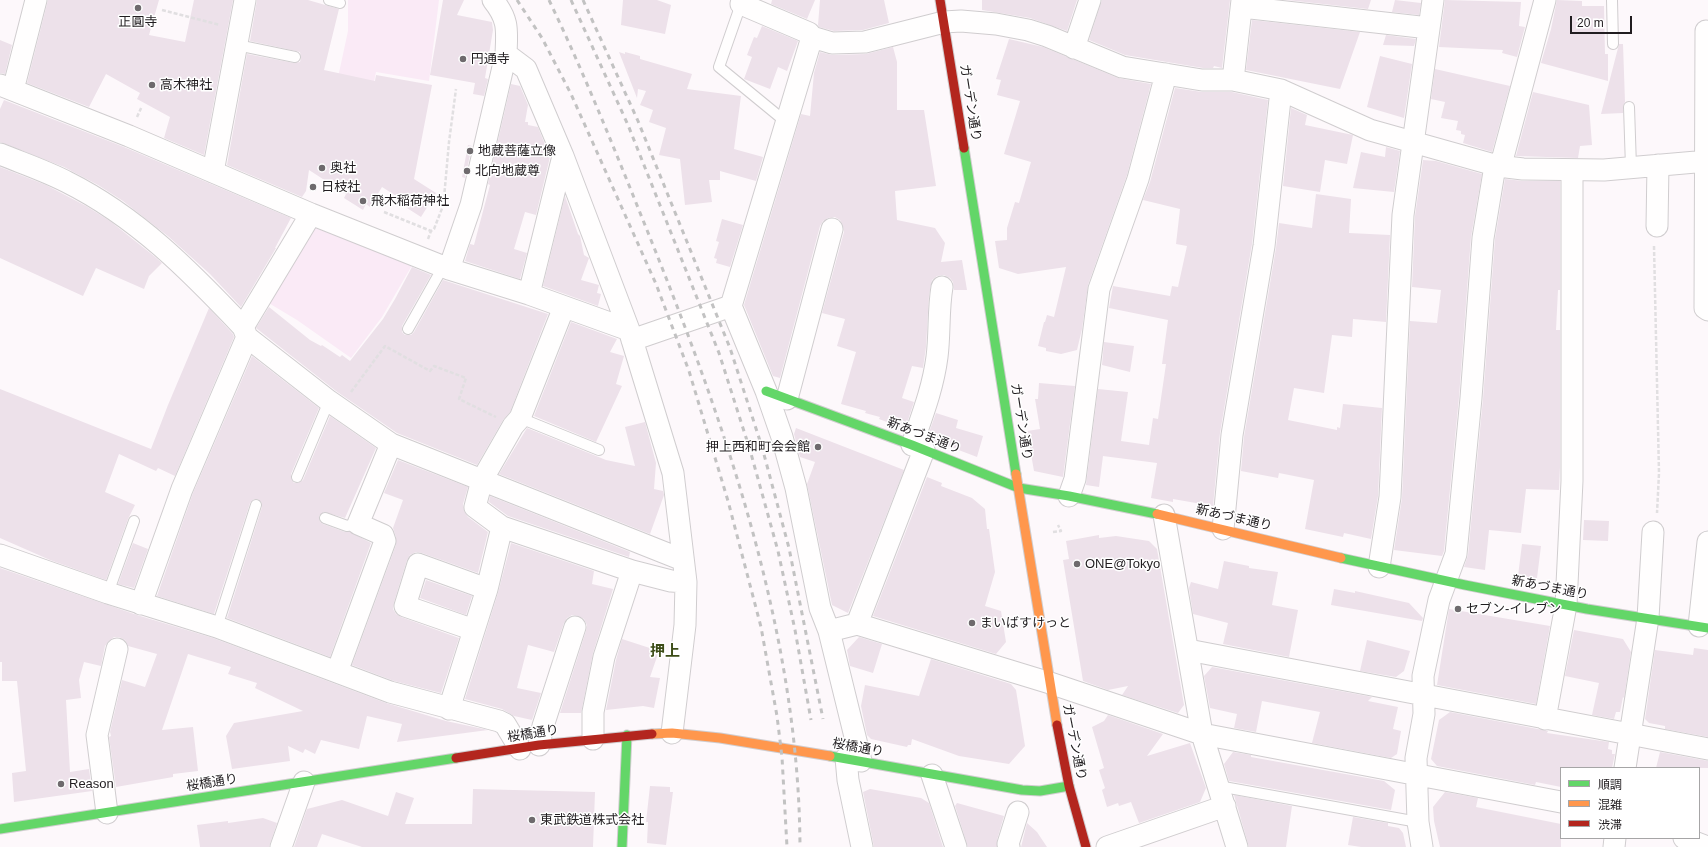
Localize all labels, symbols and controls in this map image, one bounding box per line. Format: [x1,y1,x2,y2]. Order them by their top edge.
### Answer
marker: 正圓寺 [133,3,143,13]
scale bar [1572,8,1634,34]
place label: 正圓寺 [119,14,157,30]
text: 20 m [1577,16,1604,30]
place label: 円通寺 [471,51,510,67]
marker: 円通寺 [458,54,468,64]
street label: ガーデン通り [956,63,984,143]
place label: 高木神社 [160,77,212,93]
marker: 高木神社 [147,80,157,90]
place label: 地蔵菩薩立像 [478,143,556,159]
marker: 地蔵菩薩立像 [465,146,475,156]
place label: 奥社 [330,160,356,176]
marker: 奥社 [317,163,327,173]
place label: 北向地蔵尊 [475,163,540,179]
marker: 北向地蔵尊 [462,166,472,176]
place label: 日枝社 [321,179,360,195]
marker: 日枝社 [308,182,318,192]
place label: 飛木稲荷神社 [371,193,449,209]
marker: 飛木稲荷神社 [358,196,368,206]
street label: ガーデン通り [1007,382,1035,462]
street label: 新あづま通り [885,415,963,457]
place label: 押上西和町会会館 [706,439,810,455]
marker: 押上西和町会会館 [813,442,823,452]
street label: 新あづま通り [1194,502,1274,534]
place label: ONE@Tokyo [1085,556,1160,572]
marker: ONE@Tokyo [1072,559,1082,569]
street label: 新あづま通り [1510,573,1590,603]
place label: セブン-イレブン [1466,601,1561,617]
marker: セブン-イレブン [1453,604,1463,614]
place label: まいばすけっと [980,615,1071,631]
marker: まいばすけっと [967,618,977,628]
district label: 押上 [650,643,680,661]
street label: ガーデン通り [1059,702,1089,782]
street label: 桜橋通り [506,722,560,746]
street label: 桜橋通り [831,736,885,760]
legend [1560,767,1700,839]
street label: 桜橋通り [185,771,239,795]
place label: Reason [69,776,114,792]
text: 順調 [1598,778,1622,792]
marker: Reason [56,779,66,789]
text: 混雑 [1598,798,1622,812]
place label: 東武鉄道株式会社 [540,812,644,828]
marker: 東武鉄道株式会社 [527,815,537,825]
text: 渋滞 [1598,818,1622,832]

